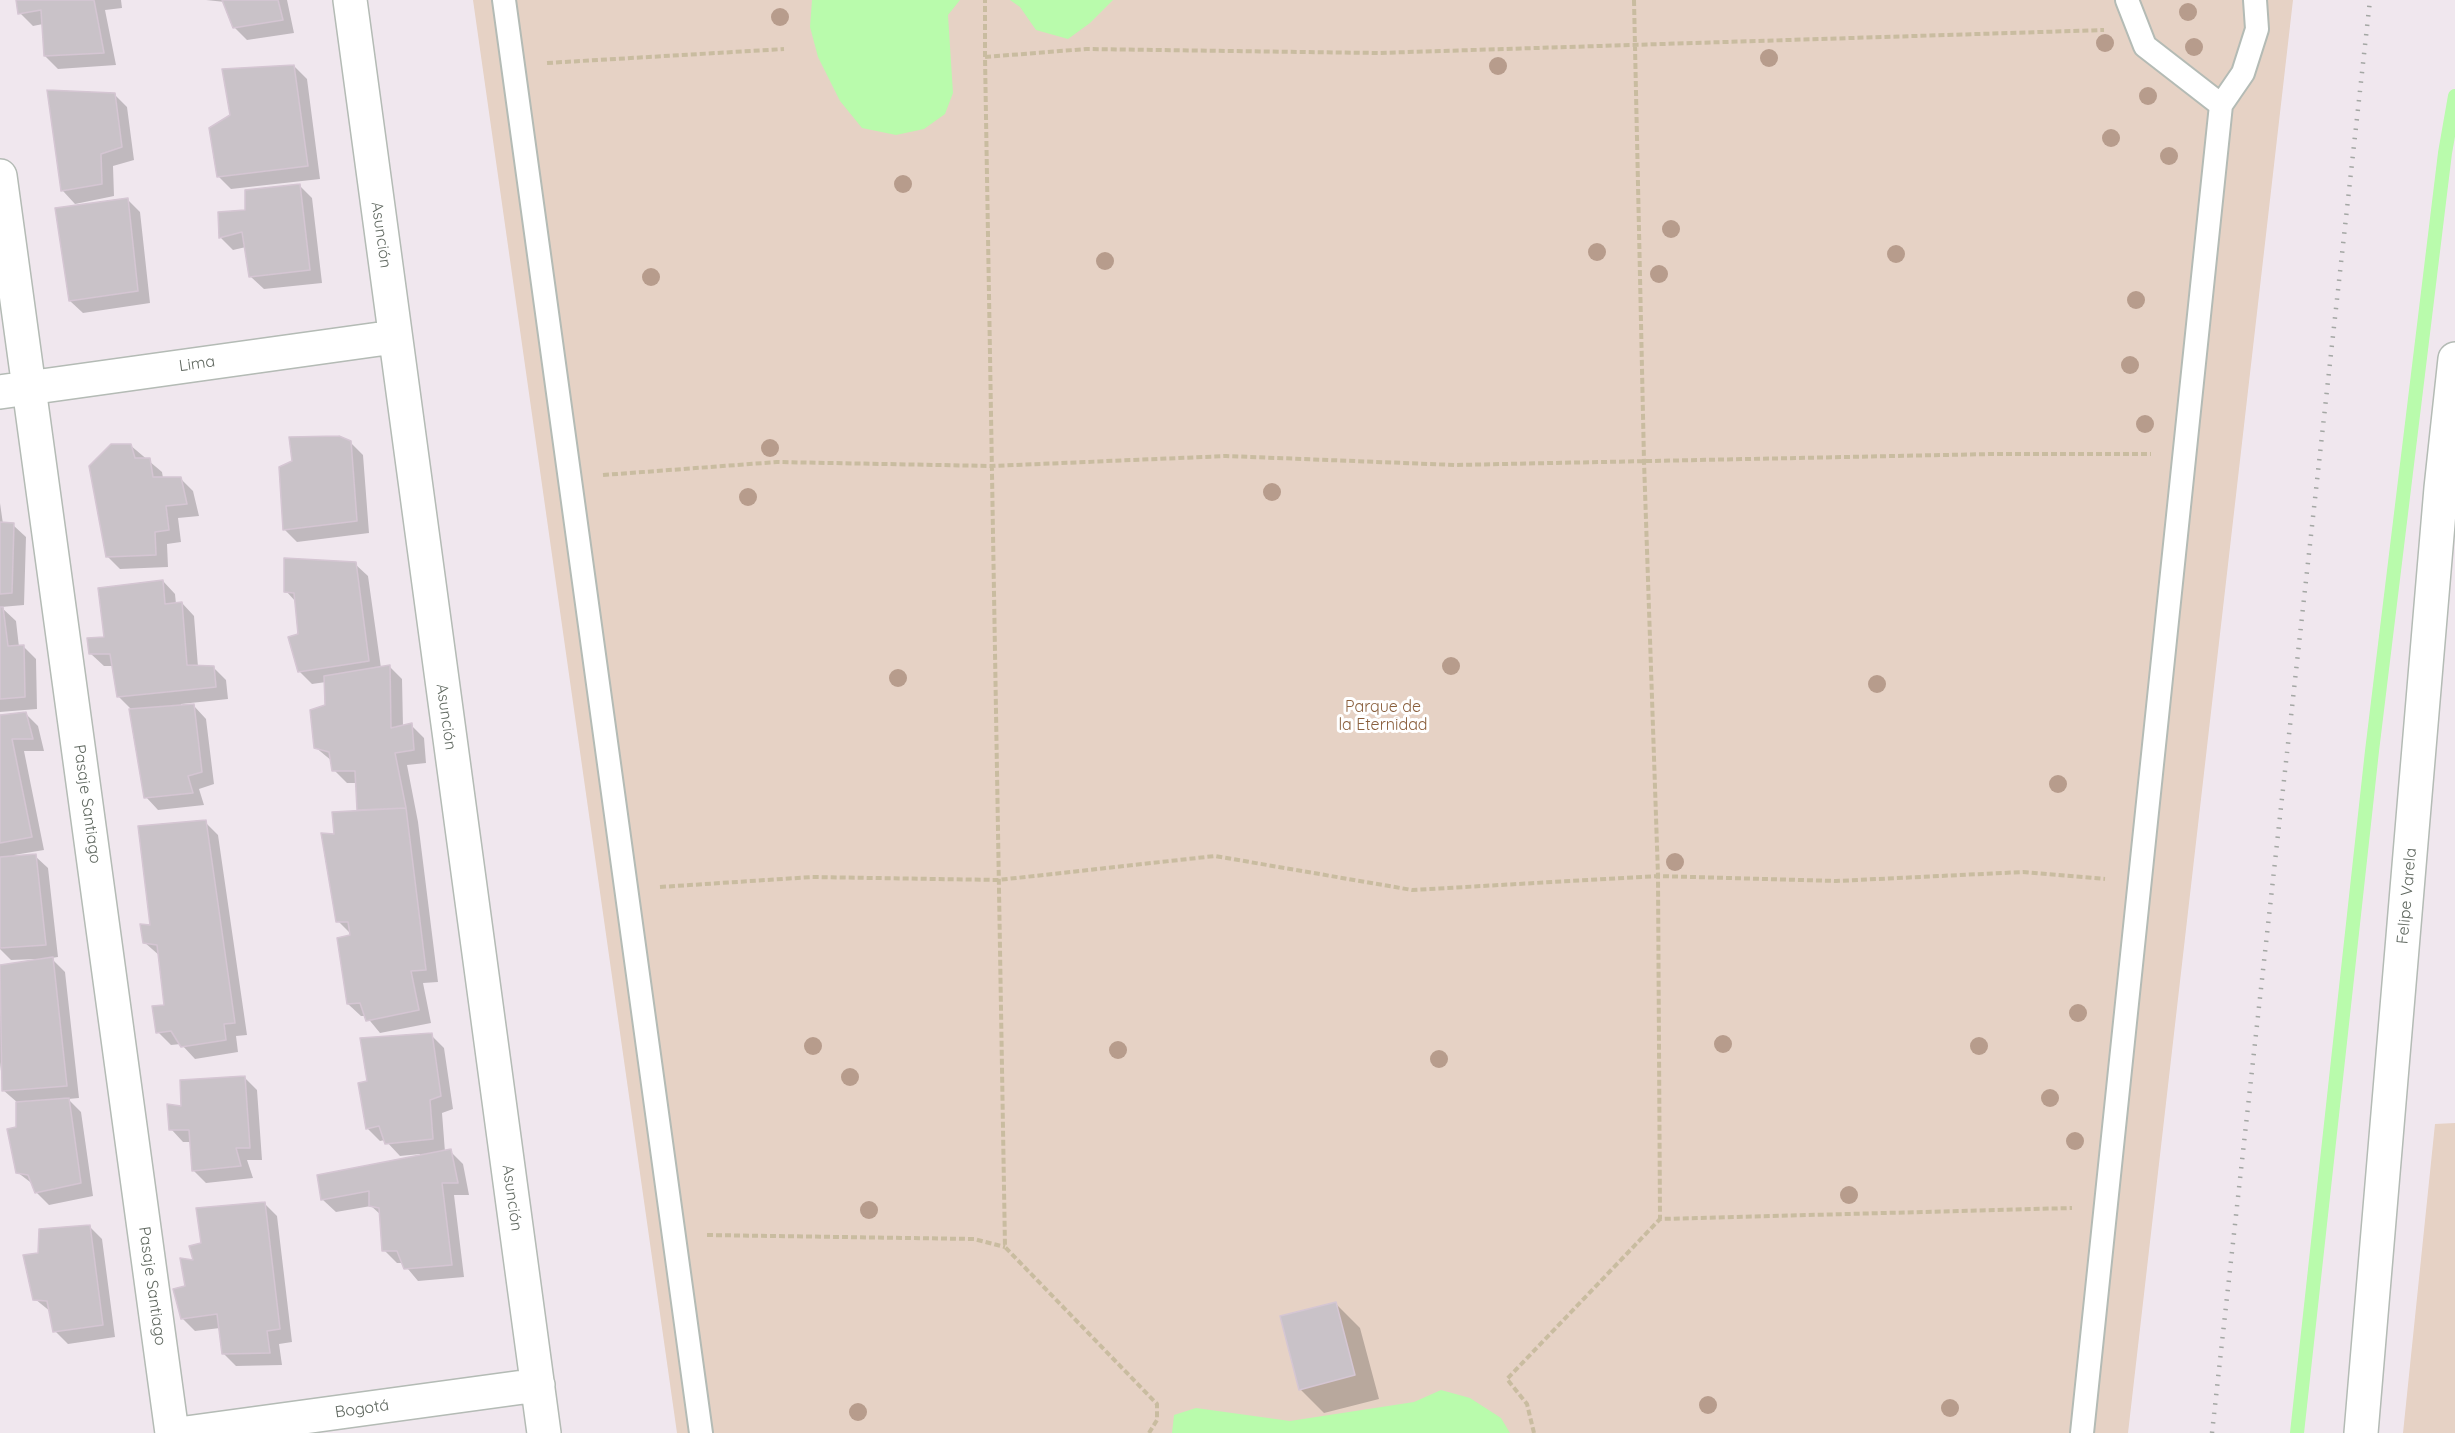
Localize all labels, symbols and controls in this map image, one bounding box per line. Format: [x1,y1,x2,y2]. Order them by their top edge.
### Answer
street label: Asunción [367,201,395,269]
street label: Lima [178,352,216,376]
street label: Asunción [432,683,460,751]
park label: Parque de la Eternidad [1338,697,1428,735]
street label: Pasaje Santiago [69,743,105,865]
street label: Felipe Varela [2393,847,2421,945]
street label: Asunción [498,1164,526,1232]
street label: Pasaje Santiago [134,1225,170,1347]
street label: Bogotá [334,1396,390,1422]

